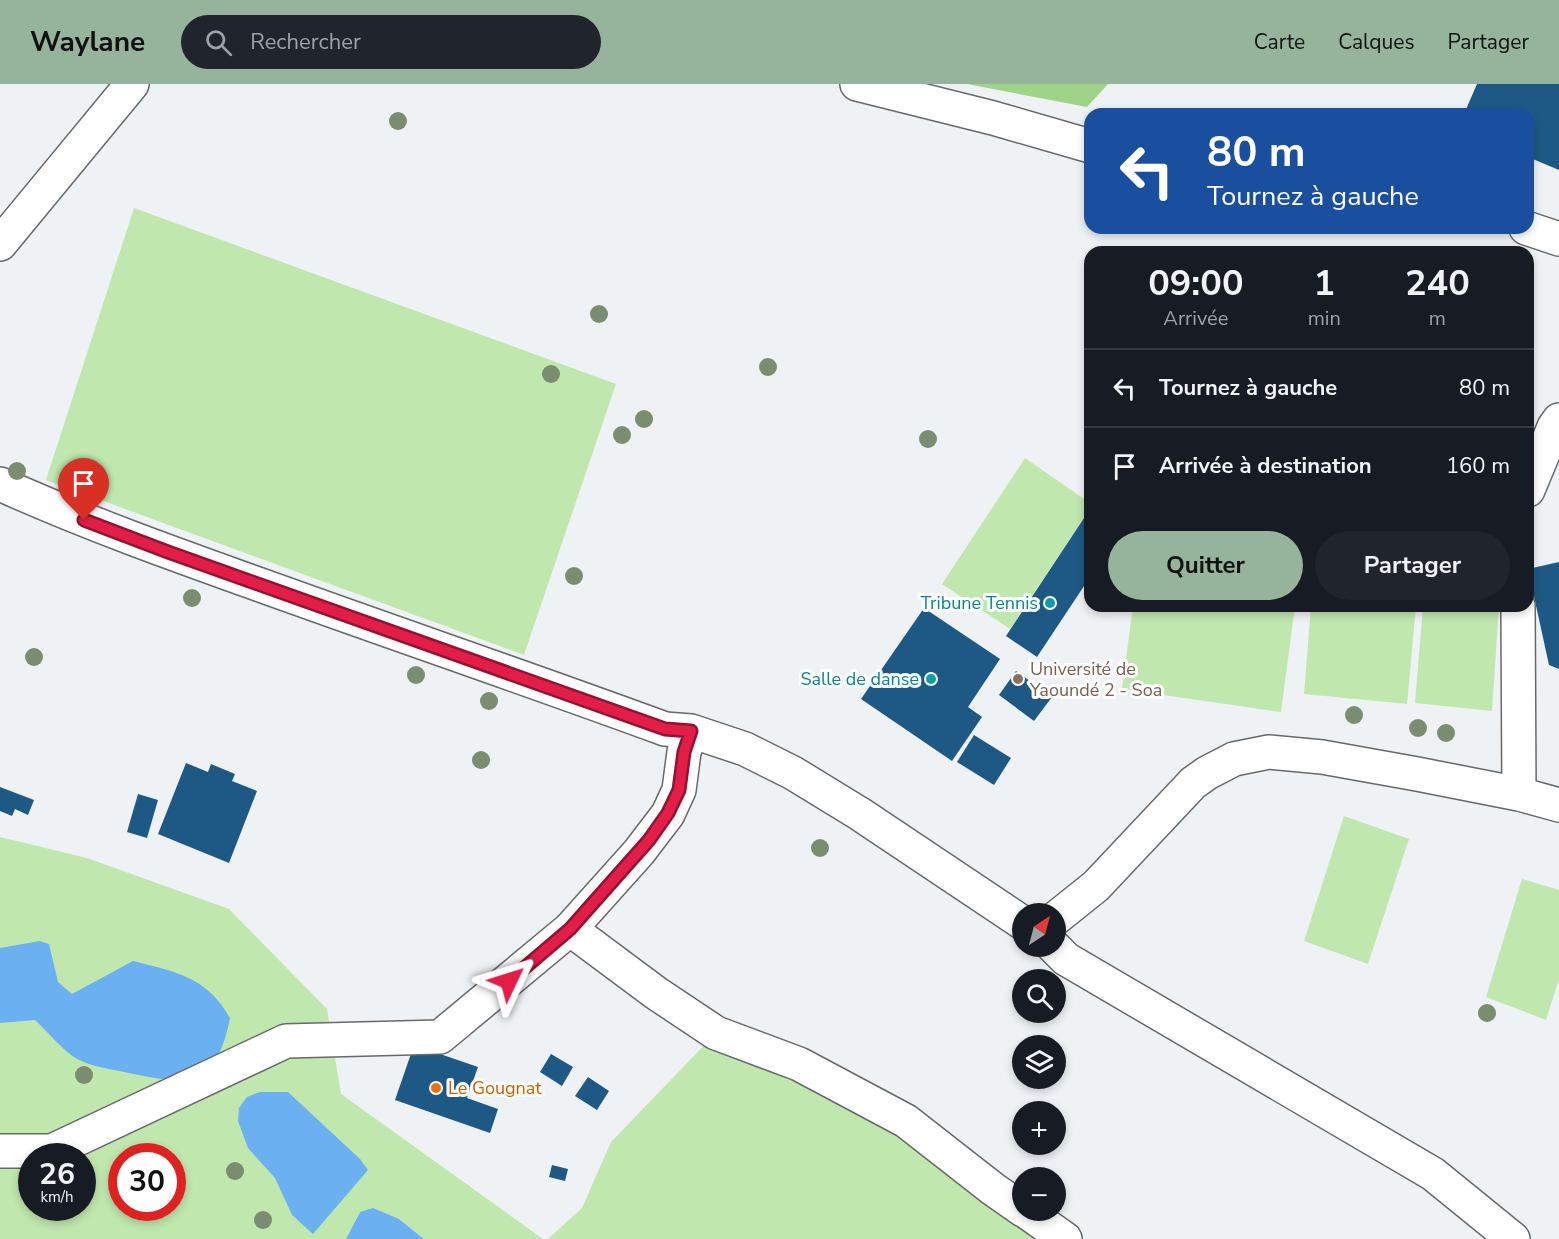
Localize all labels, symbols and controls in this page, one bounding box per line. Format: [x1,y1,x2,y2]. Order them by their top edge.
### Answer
search box [181,15,601,69]
text: Waylane [30,23,145,61]
icon: search [202,26,235,59]
text: Rechercher [250,27,361,57]
text: Carte [1254,28,1305,56]
text: Calques [1338,28,1415,56]
text: Partager [1448,28,1529,56]
text: 80 m [1207,124,1306,181]
icon: left [1108,132,1186,210]
text: Tournez à gauche [1207,178,1419,215]
text: 09:00 [1148,259,1244,308]
text: 1 [1313,259,1335,308]
text: 240 [1405,259,1470,308]
text: Arrivée [1163,305,1228,332]
text: min [1308,305,1341,332]
text: m [1429,305,1446,332]
icon: left [1108,372,1141,405]
text: Tournez à gauche [1159,373,1337,403]
text: 80 m [1459,373,1510,403]
icon: arrive [1108,450,1141,483]
text: Arrivée à destination [1159,451,1372,481]
text: 160 m [1446,451,1510,481]
pin [58,458,109,520]
icon: arrive [67,467,100,500]
button: Quitter [1108,531,1303,600]
button: Partager [1315,531,1510,600]
place label: Tribune Tennis [921,591,1038,615]
marker: Tribune Tennis [1043,596,1057,610]
place label: Université de Yaoundé 2 - Soa [1029,657,1162,702]
place label: Salle de danse [800,667,919,691]
marker: Salle de danse [924,672,938,686]
marker: Université de Yaoundé 2 - Soa [1011,672,1025,686]
north arrow [1012,903,1066,957]
map controls [1012,903,1066,1221]
position arrow [477,949,541,1013]
button: search [1012,969,1066,1023]
button: layers [1012,1035,1066,1089]
place label: Le Gougnat [448,1076,542,1100]
marker: Le Gougnat [429,1081,443,1095]
button: + [1012,1101,1066,1155]
speed limit sign: 30 [108,1143,186,1221]
text: 26 [39,1154,75,1195]
button: − [1012,1167,1066,1221]
text: km/h [40,1187,74,1207]

